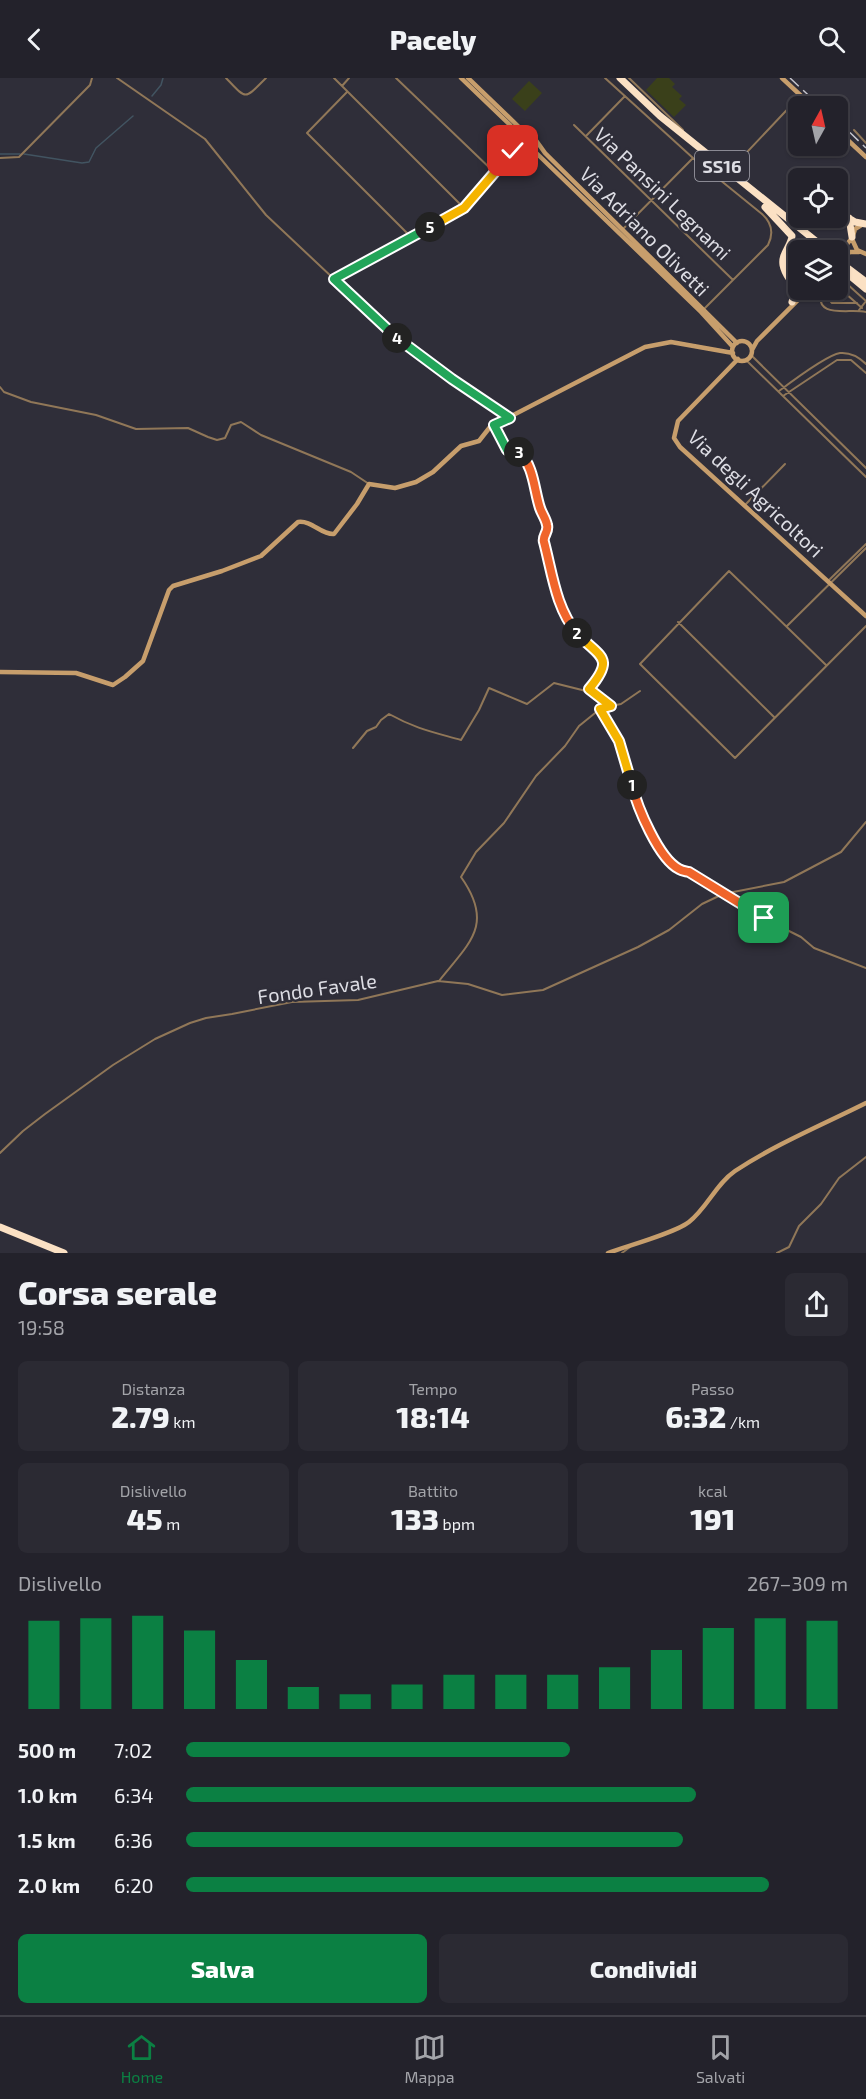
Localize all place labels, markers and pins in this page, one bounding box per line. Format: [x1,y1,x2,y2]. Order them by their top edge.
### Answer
pin [487,125,538,176]
pin: 5 [415,212,445,242]
pin: 4 [382,323,412,353]
pin: 3 [504,437,534,467]
pin: 2 [562,618,592,648]
pin: 1 [617,770,647,800]
pin [738,892,789,943]

